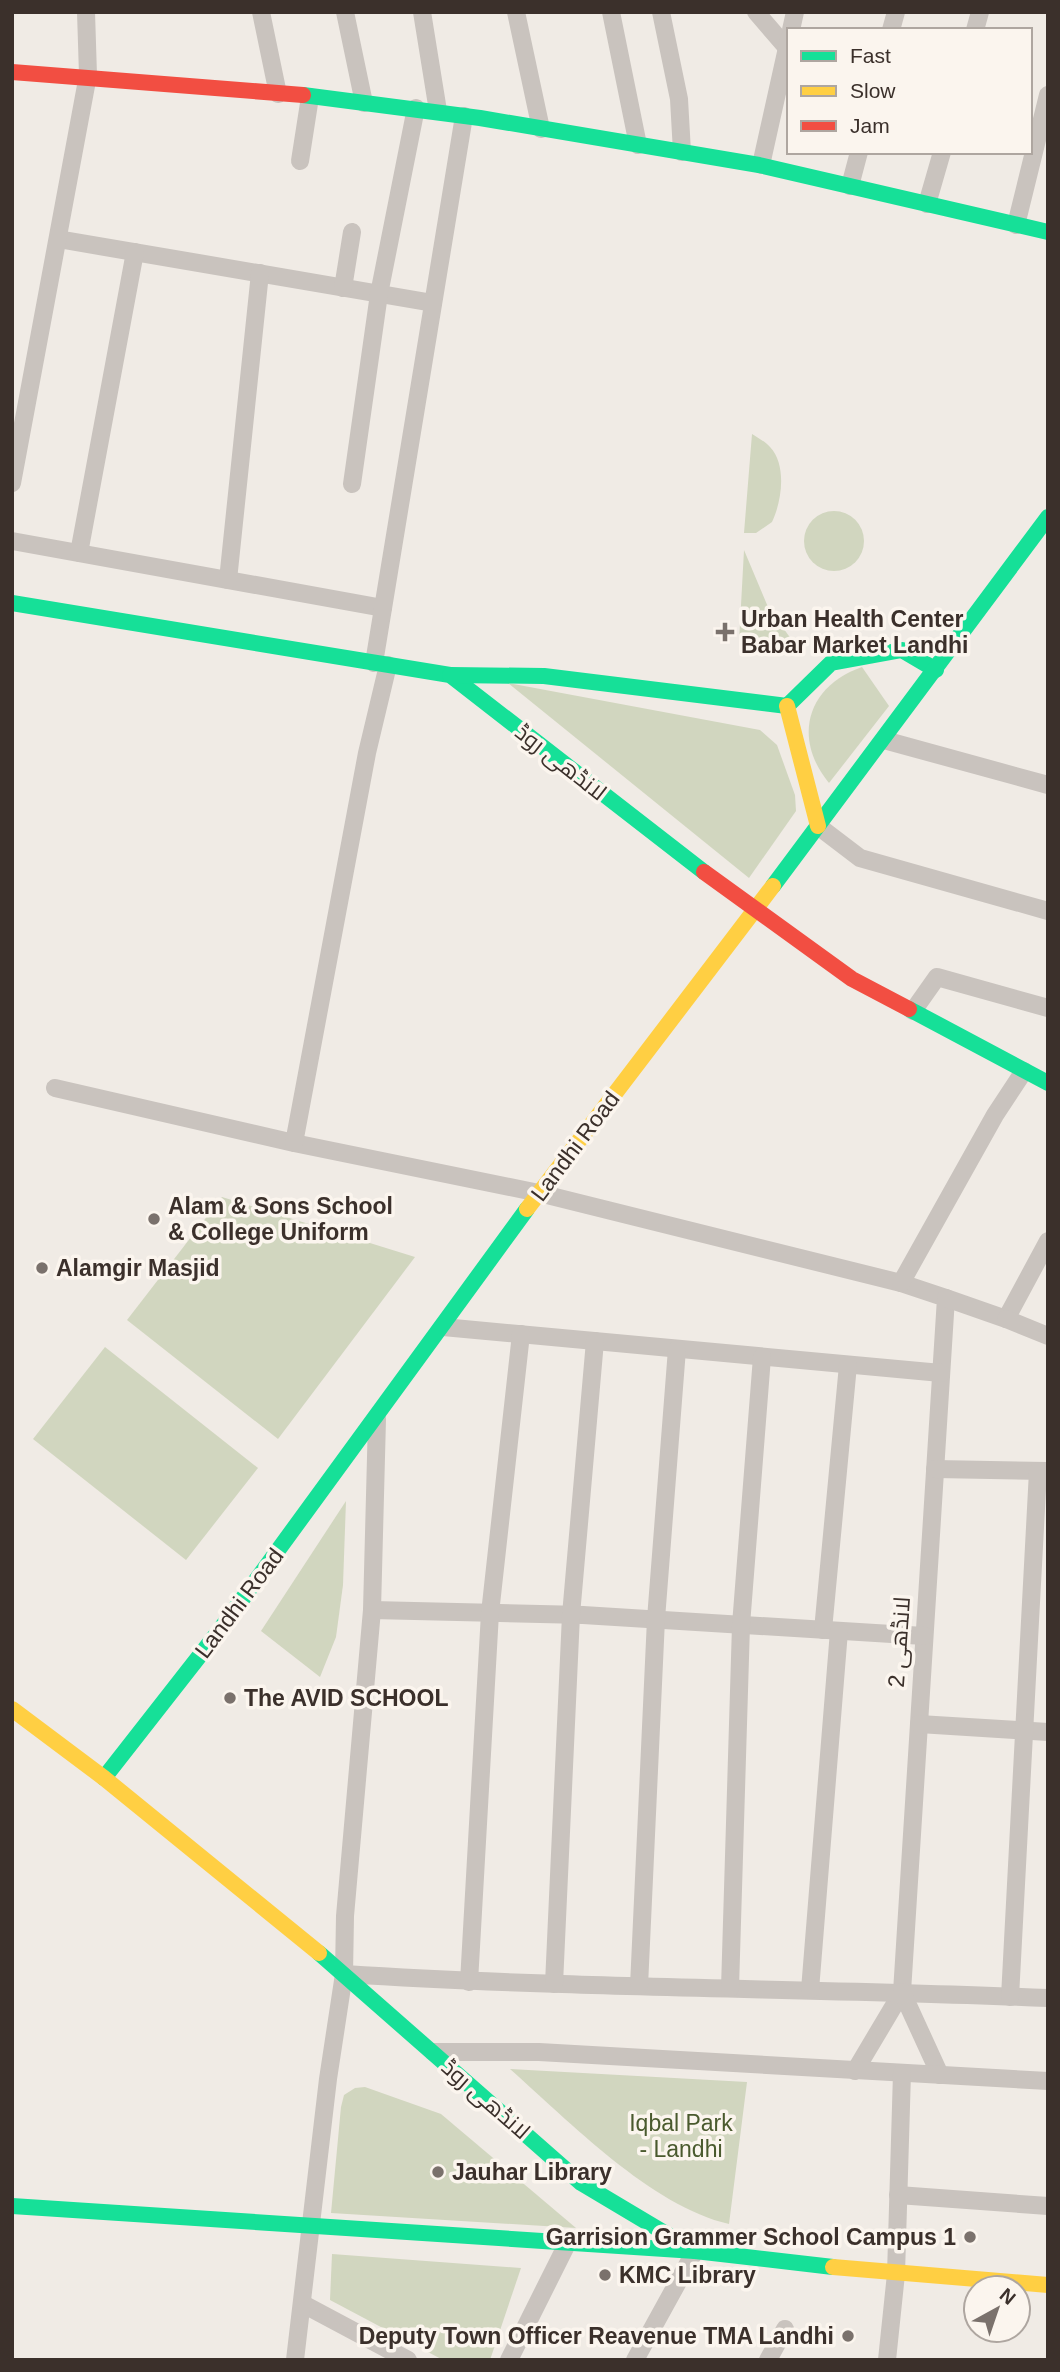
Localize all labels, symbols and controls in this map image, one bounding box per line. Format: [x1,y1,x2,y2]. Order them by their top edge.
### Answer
legend [787,28,1032,154]
text: Fast [850,44,891,67]
text: Slow [850,79,896,102]
text: Jam [850,114,890,137]
place label: Urban Health Center Babar Market Landhi [741,606,969,658]
marker: Urban Health Center Babar Market Landhi [715,622,735,642]
street label: لانڈھی روڈ [510,719,612,806]
street label: Landhi Road [525,1086,625,1206]
place label: Alam & Sons School & College Uniform [168,1193,393,1245]
marker: Alam & Sons School & College Uniform [146,1211,162,1227]
place label: Alamgir Masjid [56,1255,220,1281]
marker: Alamgir Masjid [34,1260,50,1276]
street label: Landhi Road [189,1543,289,1663]
street label: لانڈھی 2 [883,1596,916,1688]
place label: The AVID SCHOOL [244,1685,448,1711]
marker: The AVID SCHOOL [222,1690,238,1706]
street label: لانڈھی روڈ [436,2054,535,2145]
park label: Iqbal Park - Landhi [629,2110,733,2162]
place label: Jauhar Library [452,2159,612,2185]
marker: Jauhar Library [430,2164,446,2180]
place label: Garrision Grammer School Campus 1 [546,2224,956,2250]
marker: Garrision Grammer School Campus 1 [962,2229,978,2245]
place label: KMC Library [619,2262,756,2288]
marker: KMC Library [597,2267,613,2283]
north arrow [962,2274,1032,2344]
text: N [996,2284,1020,2309]
place label: Deputy Town Officer Reavenue TMA Landhi [359,2323,834,2349]
marker: Deputy Town Officer Reavenue TMA Landhi [840,2328,856,2344]

